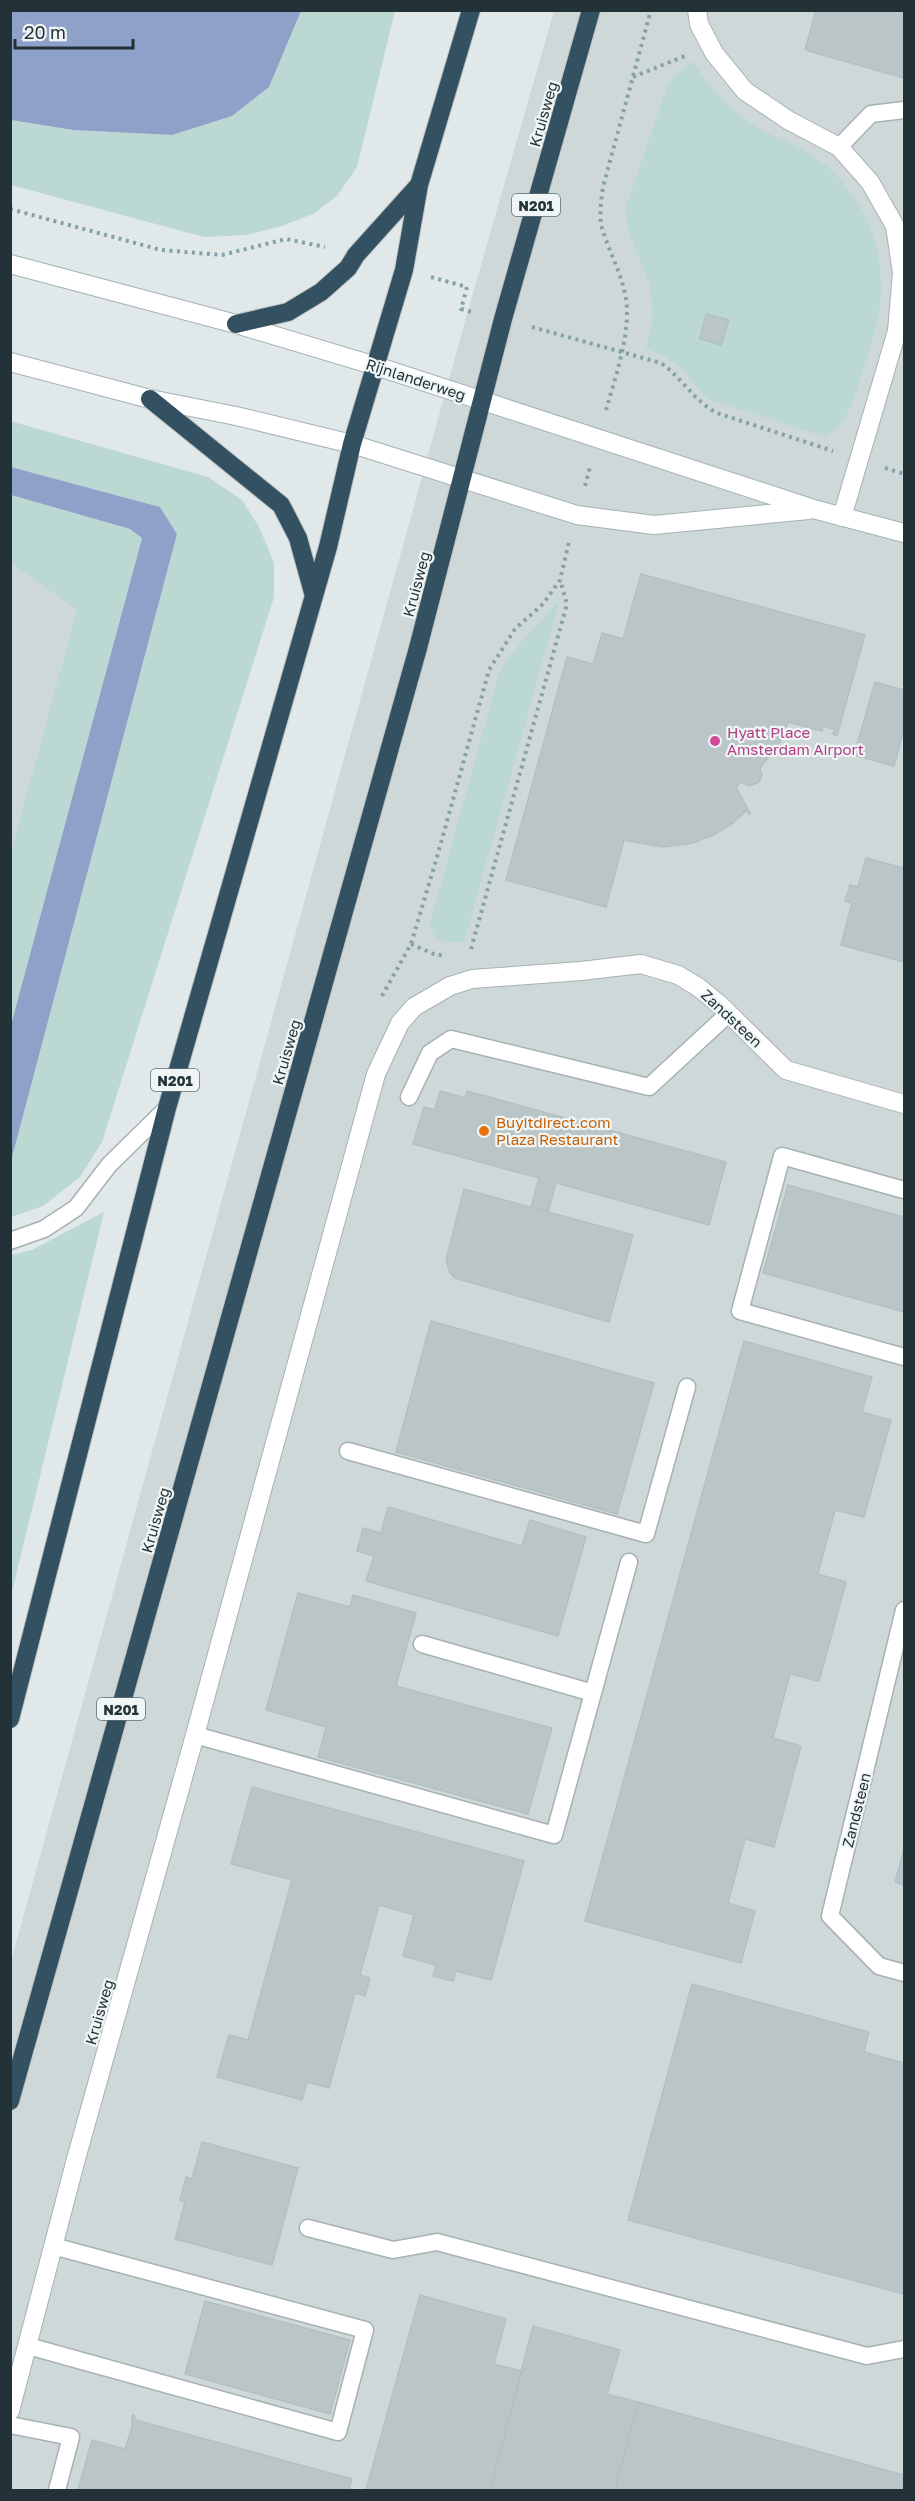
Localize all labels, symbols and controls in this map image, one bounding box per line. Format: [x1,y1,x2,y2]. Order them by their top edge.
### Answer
scale bar [15,12,134,50]
text: 20 m [24,21,66,43]
street label: Kruisweg [525,79,561,149]
road number: N201 [512,194,560,216]
street label: Rijnlanderweg [364,354,468,404]
street label: Kruisweg [399,549,433,619]
place label: Hyatt Place Amsterdam Airport [727,723,864,758]
marker: Hyatt Place Amsterdam Airport [708,734,722,748]
street label: Zandsteen [698,985,766,1051]
street label: Kruisweg [268,1017,304,1087]
road number: N201 [151,1069,199,1091]
place label: Buyitdirect.com Plaza Restaurant [496,1113,618,1148]
marker: Buyitdirect.com Plaza Restaurant [477,1124,491,1138]
street label: Kruisweg [137,1485,173,1555]
road number: N201 [97,1698,145,1720]
street label: Zandsteen [838,1771,874,1849]
street label: Kruisweg [81,1977,117,2047]

